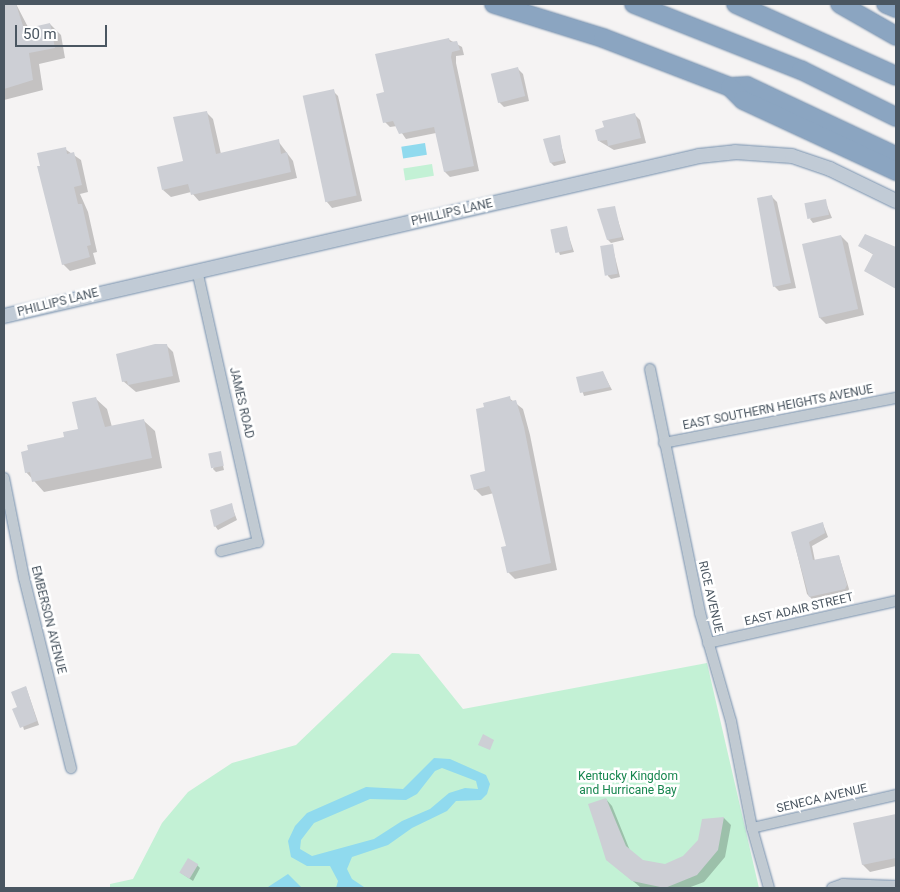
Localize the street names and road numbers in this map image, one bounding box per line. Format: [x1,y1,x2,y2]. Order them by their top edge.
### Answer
street label: PHILLIPS LANE [410,197,494,229]
street label: PHILLIPS LANE [16,286,100,320]
street label: JAMES ROAD [226,366,256,440]
street label: EAST SOUTHERN HEIGHTS AVENUE [681,382,875,434]
street label: RICE AVENUE [695,560,725,634]
street label: EMBERSON AVENUE [28,564,68,676]
street label: EAST ADAIR STREET [743,590,855,630]
street label: SENECA AVENUE [775,782,869,816]

